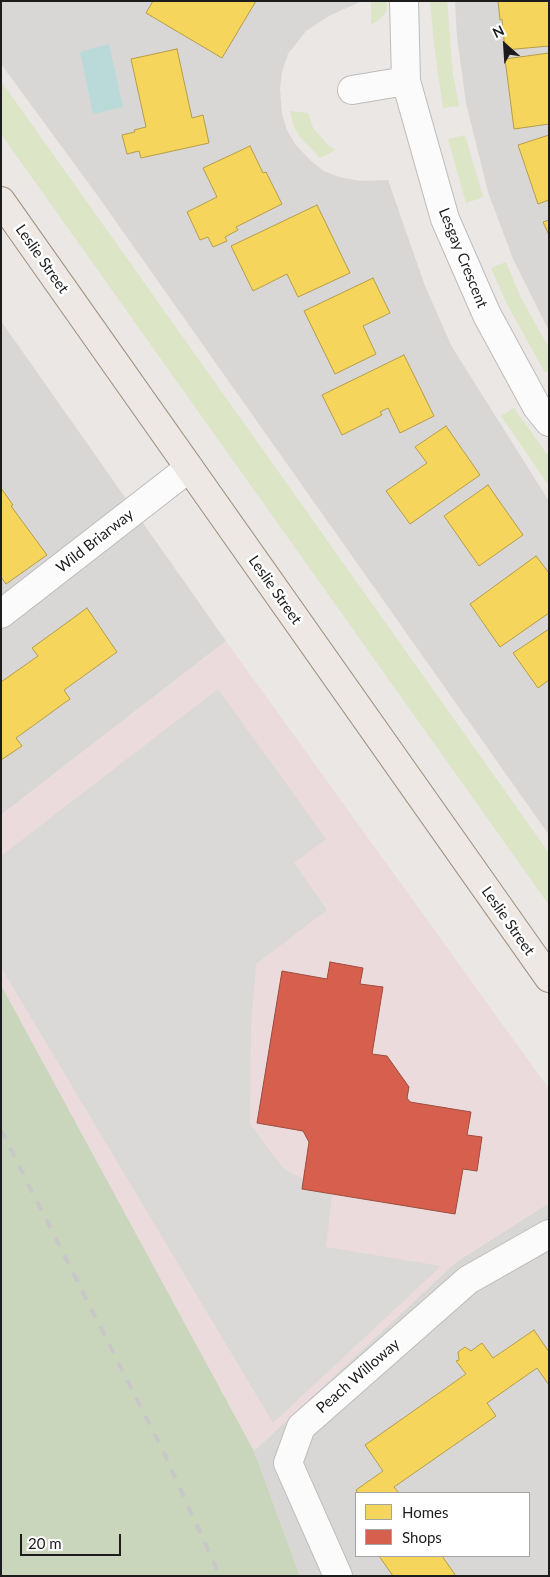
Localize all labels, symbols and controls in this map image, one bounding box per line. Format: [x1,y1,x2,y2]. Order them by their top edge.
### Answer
north arrow [480,20,530,70]
text: N [490,21,507,41]
street label: Lesgay Crescent [435,205,491,311]
street label: Leslie Street [12,221,72,297]
street label: Wild Briarway [53,505,137,577]
street label: Leslie Street [245,552,305,628]
street label: Leslie Street [478,883,538,959]
street label: Peach Willoway [313,1335,403,1417]
legend [355,1492,530,1557]
text: Homes [402,1503,448,1521]
scale bar [22,1524,124,1556]
text: Shops [402,1528,442,1546]
text: 20 m [28,1534,62,1552]

